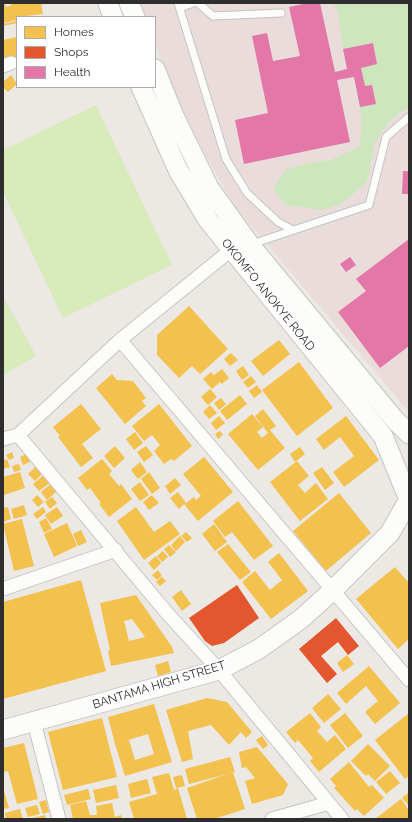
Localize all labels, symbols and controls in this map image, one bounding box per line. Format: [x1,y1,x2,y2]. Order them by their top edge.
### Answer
legend [16,16,156,88]
text: Homes [54,25,94,39]
text: Shops [54,45,89,59]
text: Health [54,65,91,79]
street label: OKOMFO ANOKYE ROAD [218,236,318,354]
street label: BANTAMA HIGH STREET [91,658,227,712]

